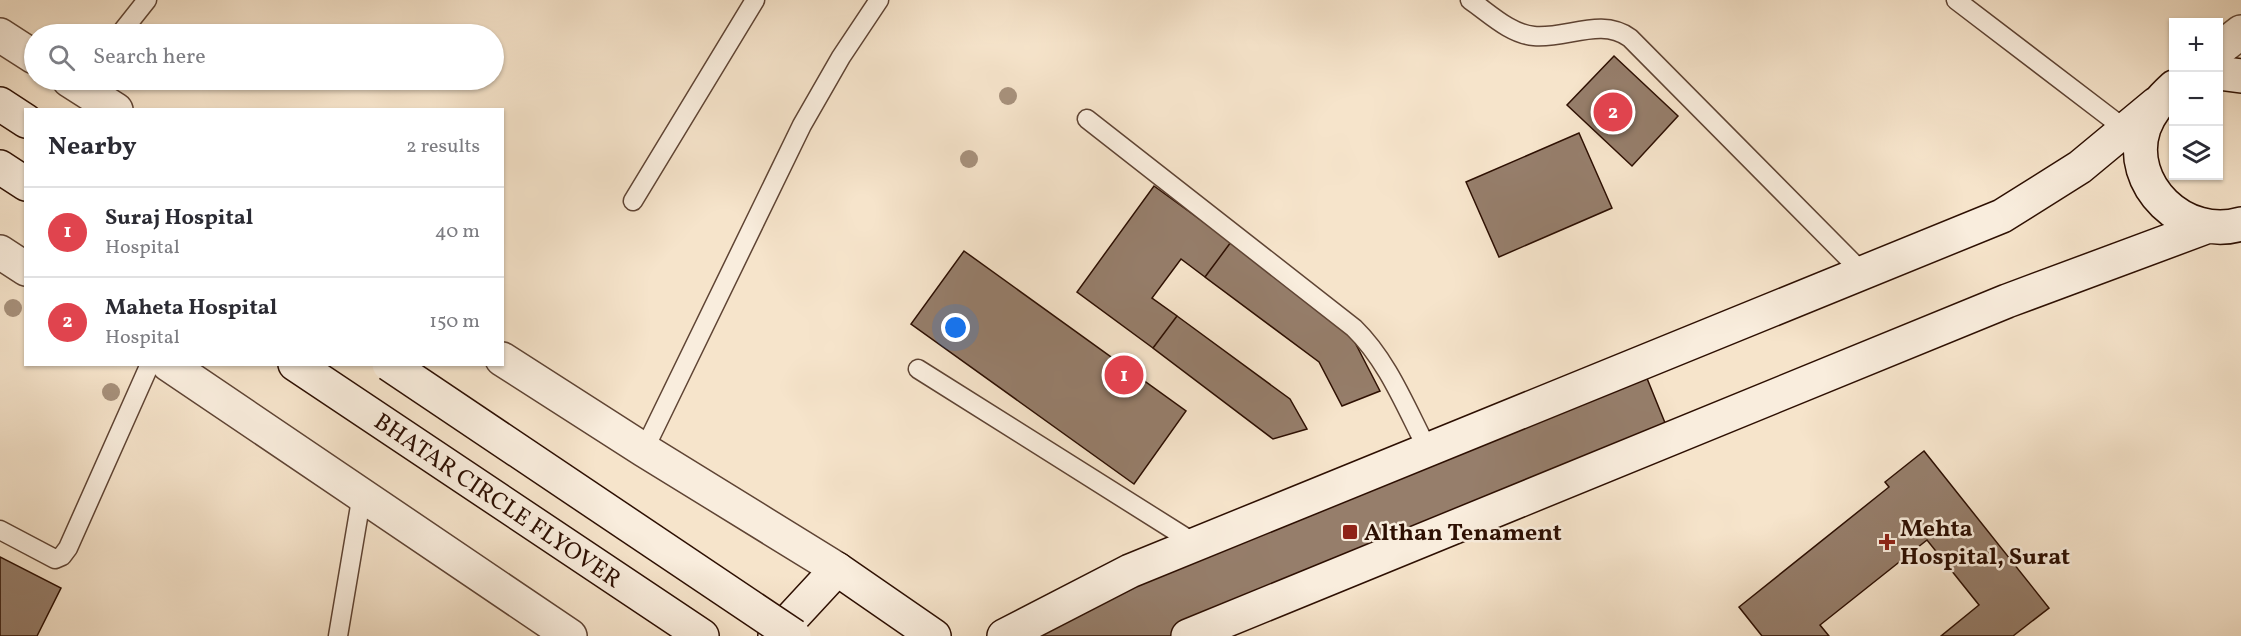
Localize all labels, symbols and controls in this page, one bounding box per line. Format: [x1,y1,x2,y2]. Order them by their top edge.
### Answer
map controls [2169,18,2223,180]
button: + [2169,18,2223,72]
search box [24,24,504,90]
icon: search [45,41,78,74]
text: Search here [93,42,206,73]
button: − [2169,72,2223,126]
pin: 2 [1594,90,1632,134]
button: layers [2169,126,2223,180]
text: Nearby [48,129,137,165]
text: 2 results [406,133,480,161]
text: Suraj Hospital [105,203,253,234]
text: 1 [63,218,72,246]
text: 40 m [435,218,480,246]
text: Hospital [105,234,180,262]
text: Maheta Hospital [105,293,277,324]
text: 2 [62,308,73,336]
text: 150 m [429,308,480,336]
your location [941,313,970,342]
text: Hospital [105,324,180,352]
pin: 1 [1104,352,1144,398]
street label: BHATAR CIRCLE FLYOVER [366,406,627,597]
place label: Mehta Hospital, Surat [1900,513,2070,575]
place label: Althan Tenament [1364,517,1562,551]
marker: Althan Tenament [1341,523,1359,541]
marker: Mehta Hospital, Surat [1878,533,1896,551]

